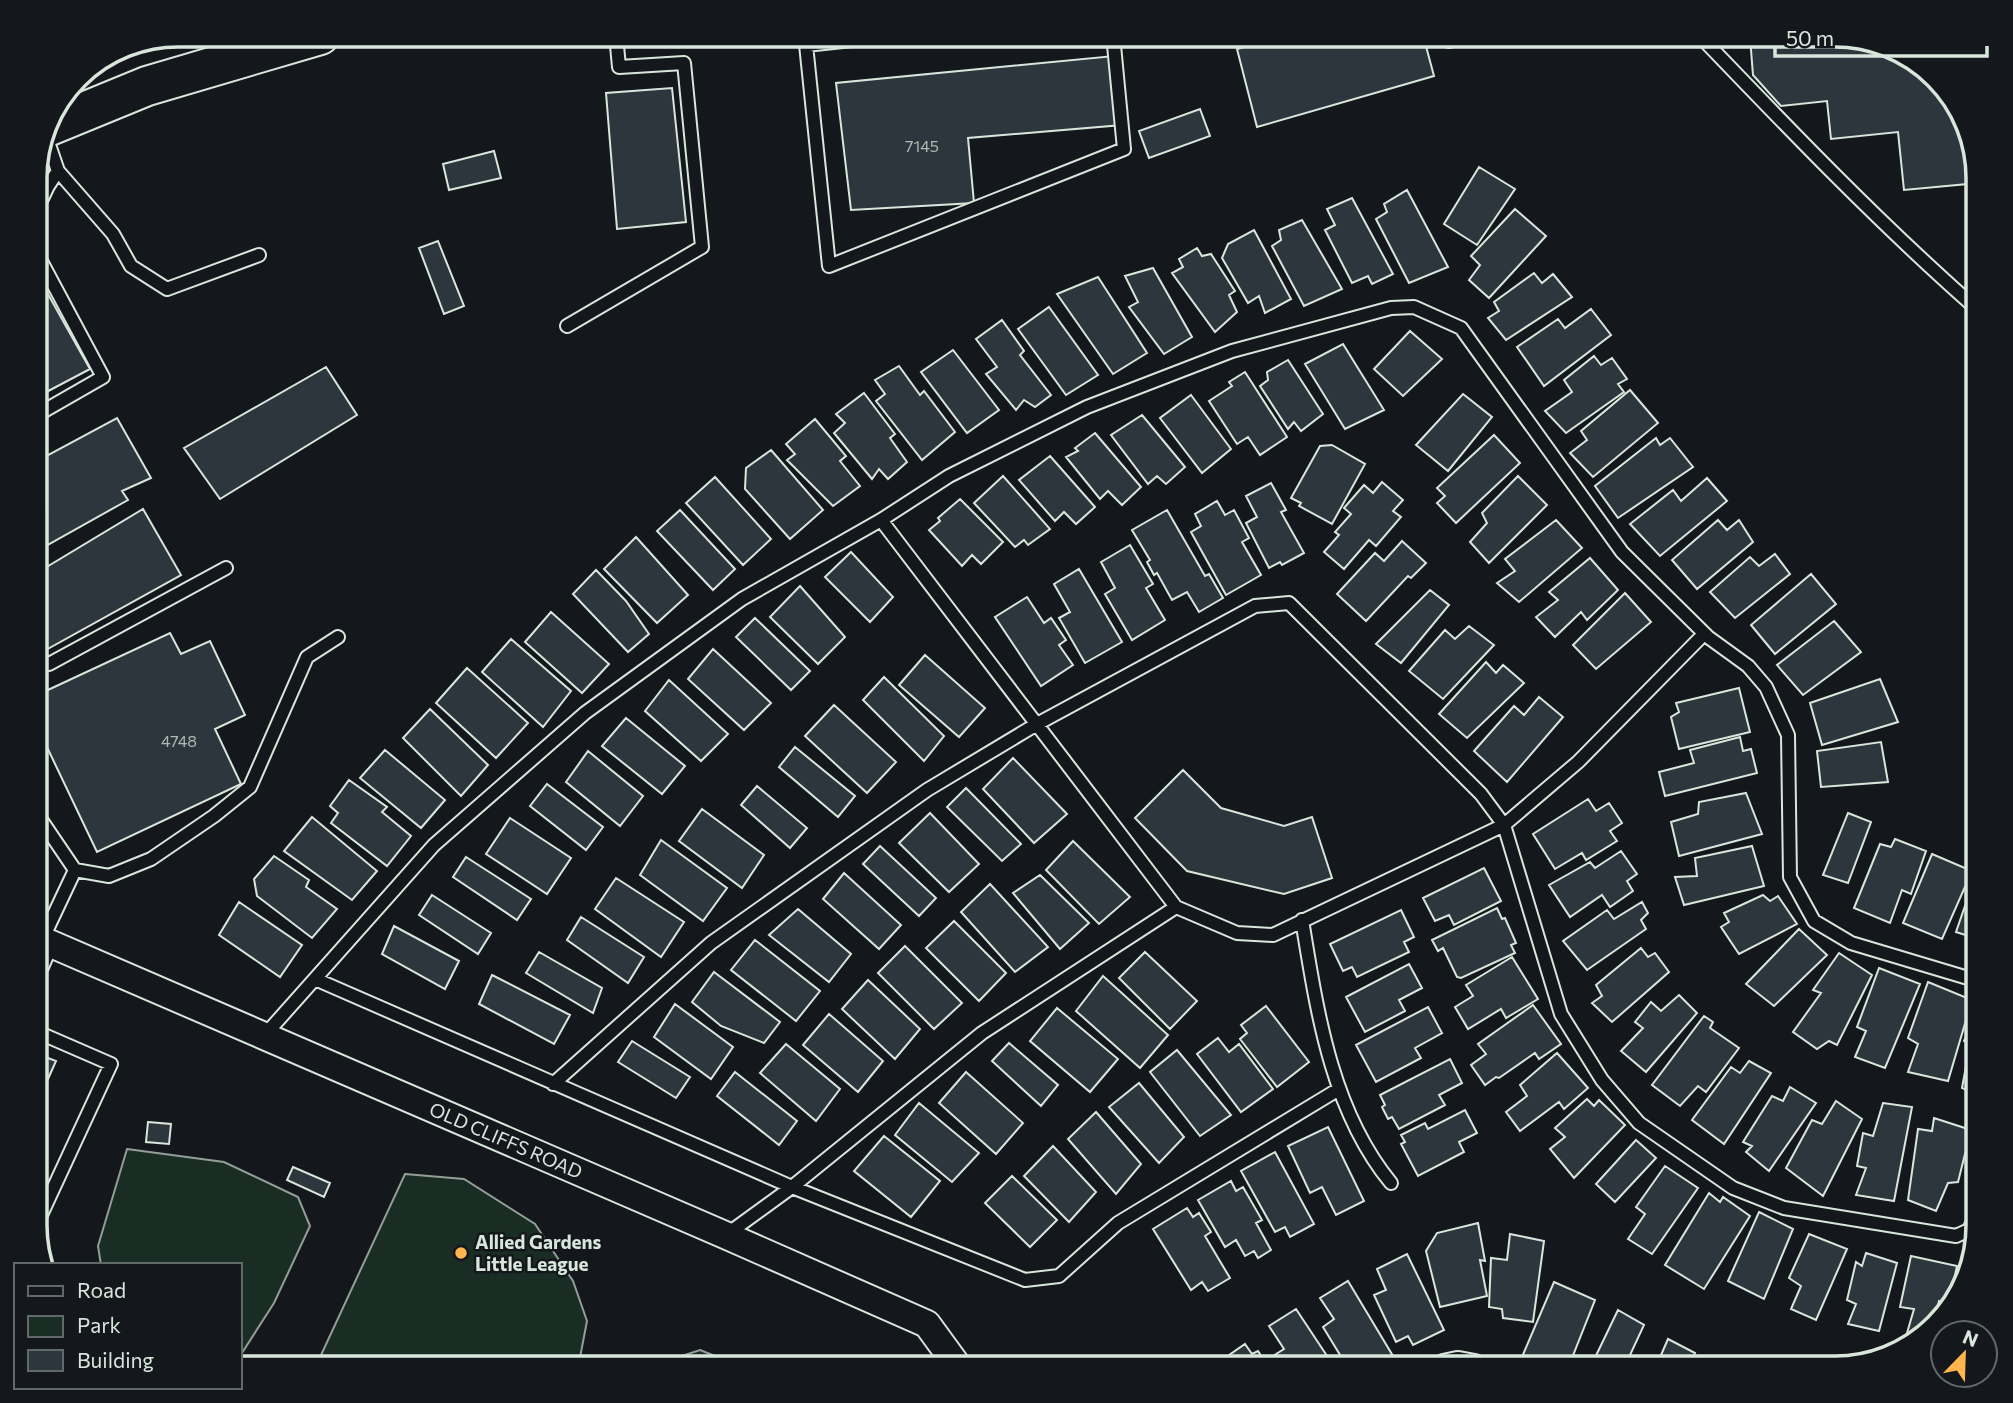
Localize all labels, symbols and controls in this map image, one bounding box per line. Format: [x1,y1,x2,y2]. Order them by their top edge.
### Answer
scale bar [1775,14,1987,58]
text: 50 m [1786,25,1834,50]
house number: 7145 [905,136,939,155]
house number: 4748 [161,731,197,750]
street label: OLD CLIFFS ROAD [426,1097,586,1183]
place label: Allied Gardens Little League [475,1230,602,1275]
marker: Allied Gardens Little League [453,1245,469,1261]
legend [14,1263,242,1389]
text: Road [77,1277,126,1302]
text: Park [77,1312,121,1337]
north arrow [1929,1319,1999,1389]
text: N [1960,1325,1982,1351]
text: Building [77,1347,154,1372]

